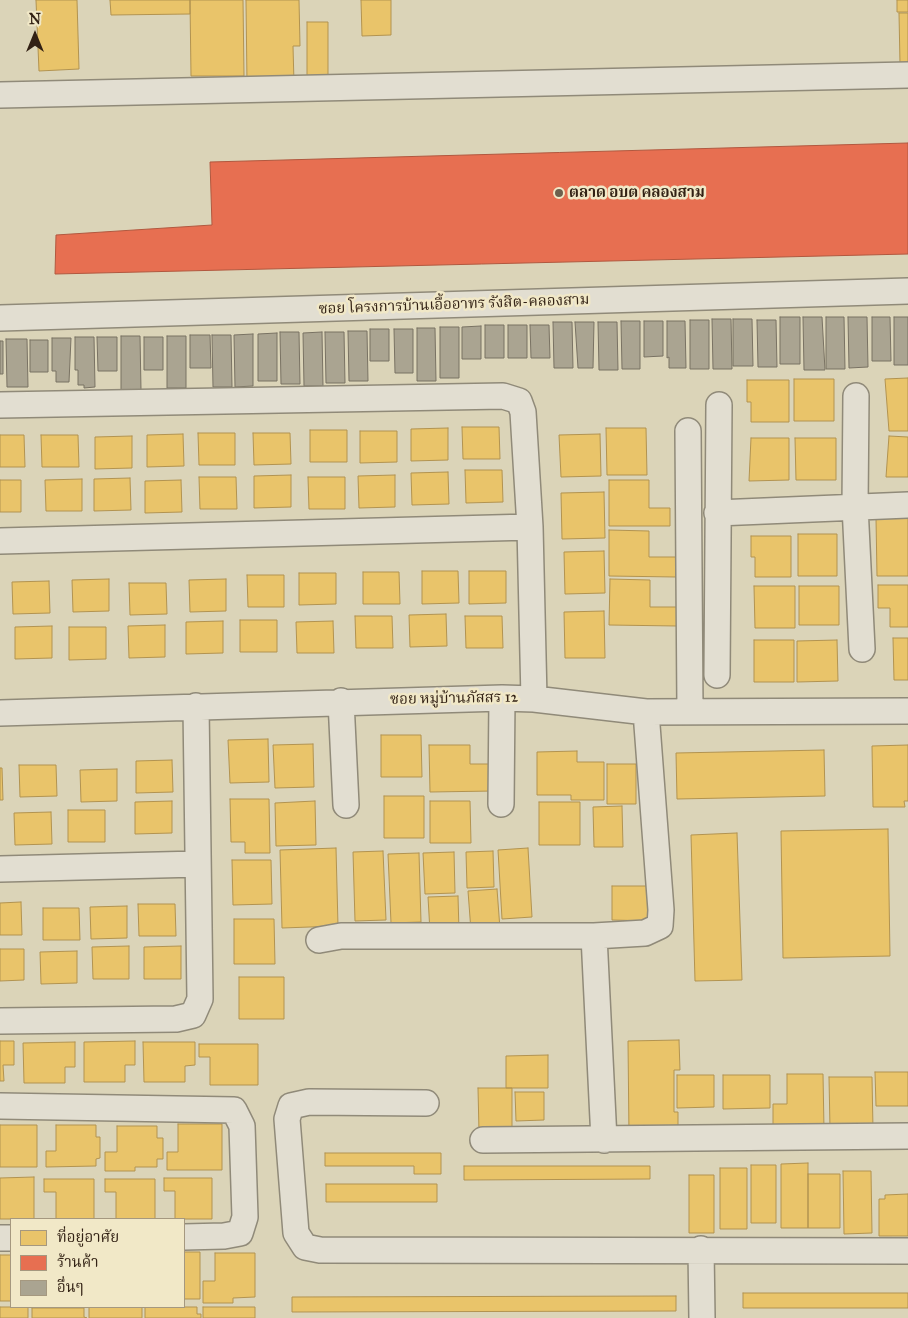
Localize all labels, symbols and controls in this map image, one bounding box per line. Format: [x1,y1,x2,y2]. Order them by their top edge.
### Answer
north arrow [10,10,60,60]
text: N [29,11,41,28]
place label: ตลาด อบต คลองสาม [569,184,705,202]
marker: ตลาด อบต คลองสาม [553,187,565,199]
street label: ซอย โครงการบ้านเอื้ออาทร รังสิต-คลองสาม [318,291,590,319]
street label: ซอย หมู่บ้านภัสสร 12 [390,689,518,709]
legend [10,1218,185,1308]
text: ที่อยู่อาศัย [57,1228,119,1246]
text: ร้านค้า [57,1253,99,1271]
text: อื่นๆ [57,1278,83,1296]

